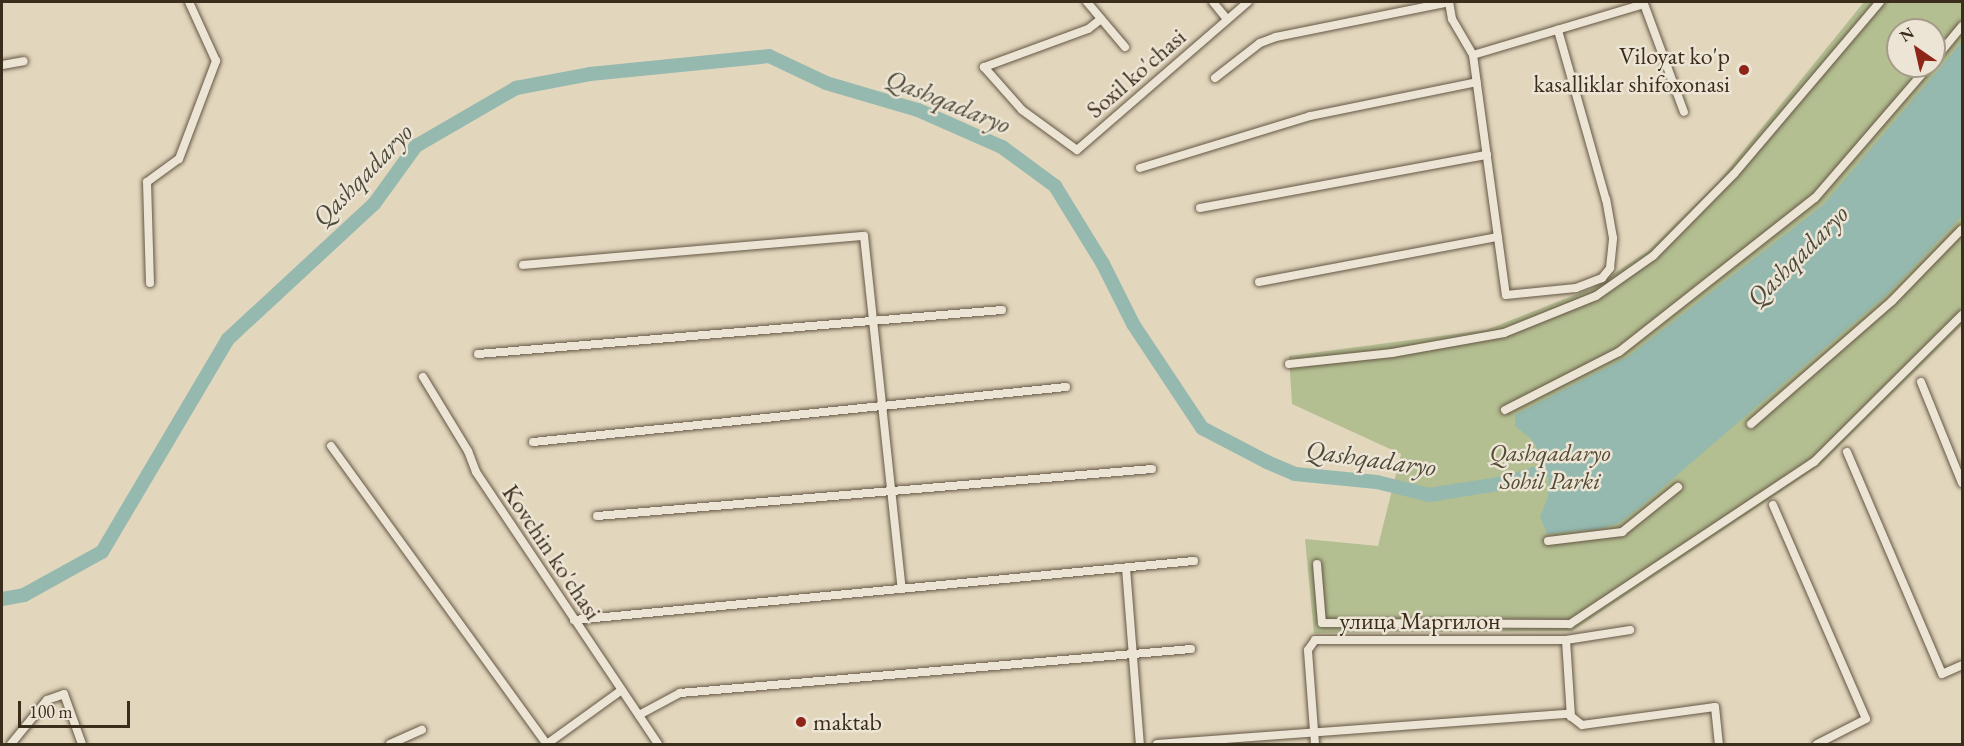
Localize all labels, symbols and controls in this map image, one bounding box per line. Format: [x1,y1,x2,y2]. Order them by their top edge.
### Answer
north arrow [1886,18,1946,78]
street label: Soxil ko'chasi [1080,22,1192,124]
text: N [1896,22,1918,47]
place label: Viloyat ko'p kasalliklar shifoxonasi [1533,42,1730,98]
marker: Viloyat ko'p kasalliklar shifoxonasi [1735,61,1753,79]
water label: Qashqadaryo [881,63,1015,141]
water label: Qashqadaryo [306,117,420,233]
water label: Qashqadaryo [1741,199,1855,313]
water label: Qashqadaryo [1304,434,1438,484]
park label: Qashqadaryo Sohil Parki [1489,439,1611,495]
street label: Kovchin ko'chasi [496,479,608,625]
street label: улица Маргилон [1339,607,1501,635]
scale bar [21,689,134,727]
text: 100 m [29,700,73,723]
place label: maktab [813,708,882,736]
marker: maktab [794,715,808,729]

